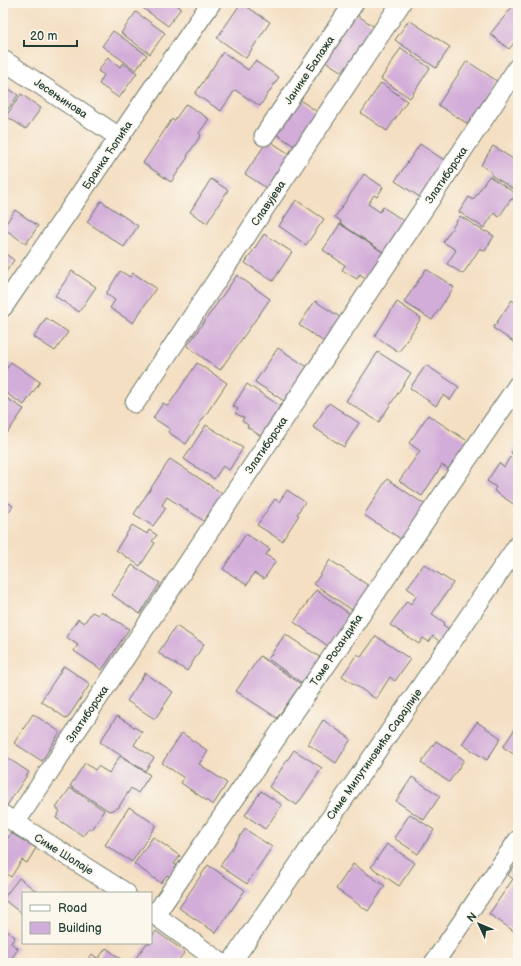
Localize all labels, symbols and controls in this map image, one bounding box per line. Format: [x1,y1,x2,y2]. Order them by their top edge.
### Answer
scale bar [24,22,77,48]
text: 20 m [30,29,57,44]
street label: Јанике Балажа [282,33,337,107]
street label: Јесењинова [31,76,90,121]
street label: Бранка Ћопића [80,118,135,192]
street label: Златиборска [423,144,471,206]
street label: Славујева [249,178,289,228]
street label: Златиборска [243,414,291,476]
street label: Томе Росандића [308,611,366,689]
street label: Златиборска [64,683,112,745]
street label: Симе Милутиновића Сарајлије [324,686,425,822]
street label: Симе Шолаје [32,831,96,878]
legend [22,892,152,944]
text: Road [58,901,87,916]
north arrow [459,904,499,944]
text: N [465,910,480,925]
text: Building [58,921,102,936]

